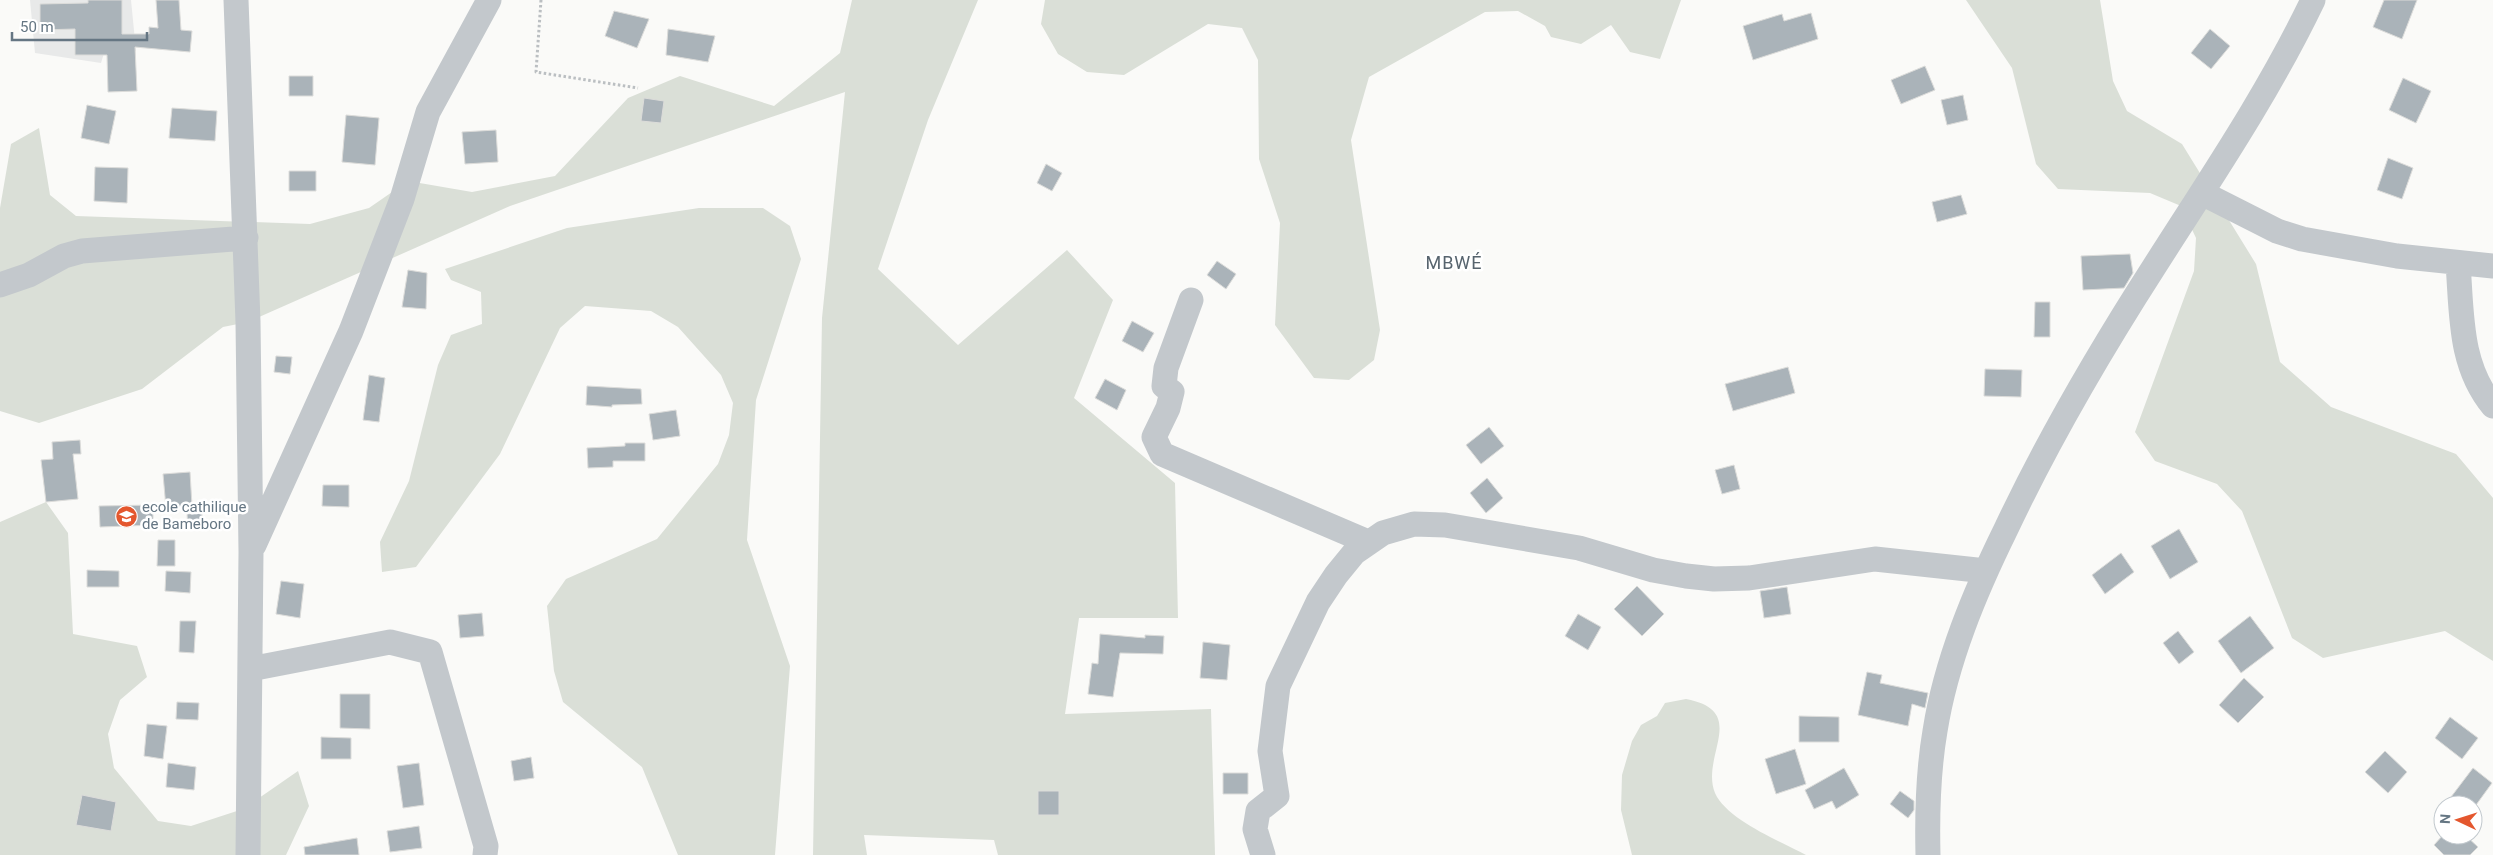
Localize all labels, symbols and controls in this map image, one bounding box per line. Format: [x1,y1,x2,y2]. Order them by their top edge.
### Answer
scale bar [12,10,148,42]
text: 50 m [20,18,54,36]
district label: MBWÉ [1425,252,1483,273]
place label: ecole cathilique de Bameboro [142,498,247,533]
school or university icon: ecole cathilique de Bameboro [114,504,138,528]
north arrow [2433,795,2483,845]
text: N [2437,814,2453,825]

